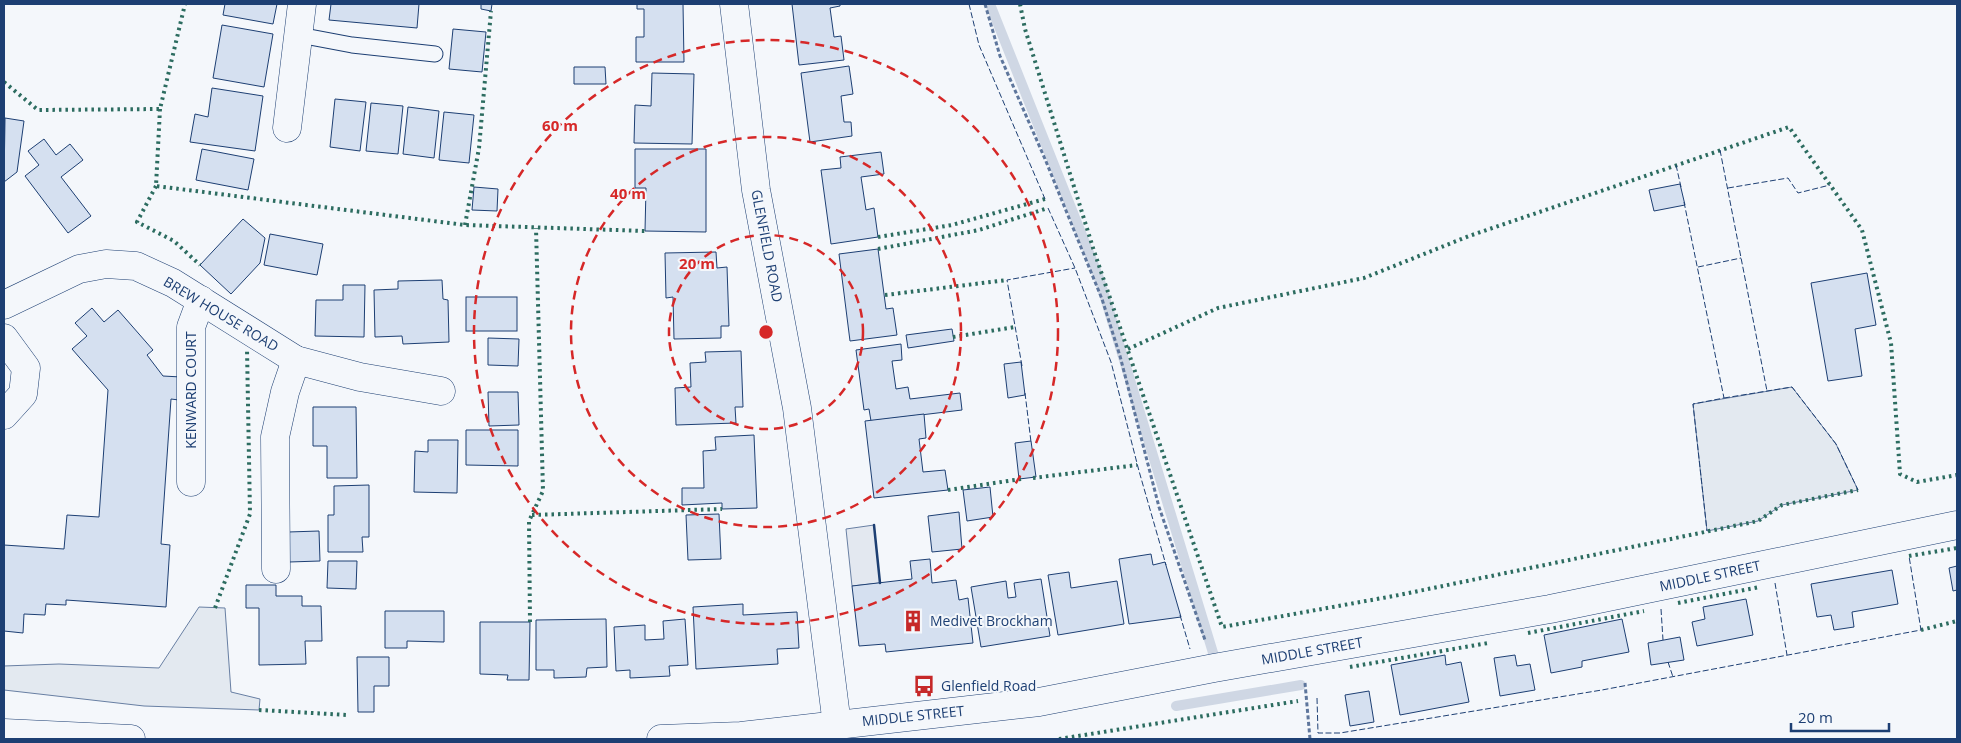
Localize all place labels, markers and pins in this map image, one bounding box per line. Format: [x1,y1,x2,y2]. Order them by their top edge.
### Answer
centre of rings [757,323,775,341]
building icon: Medivet Brockham [900,608,926,634]
place label: Medivet Brockham [930,611,1053,630]
bus stop icon: Glenfield Road [911,673,937,699]
place label: Glenfield Road [941,676,1036,695]

